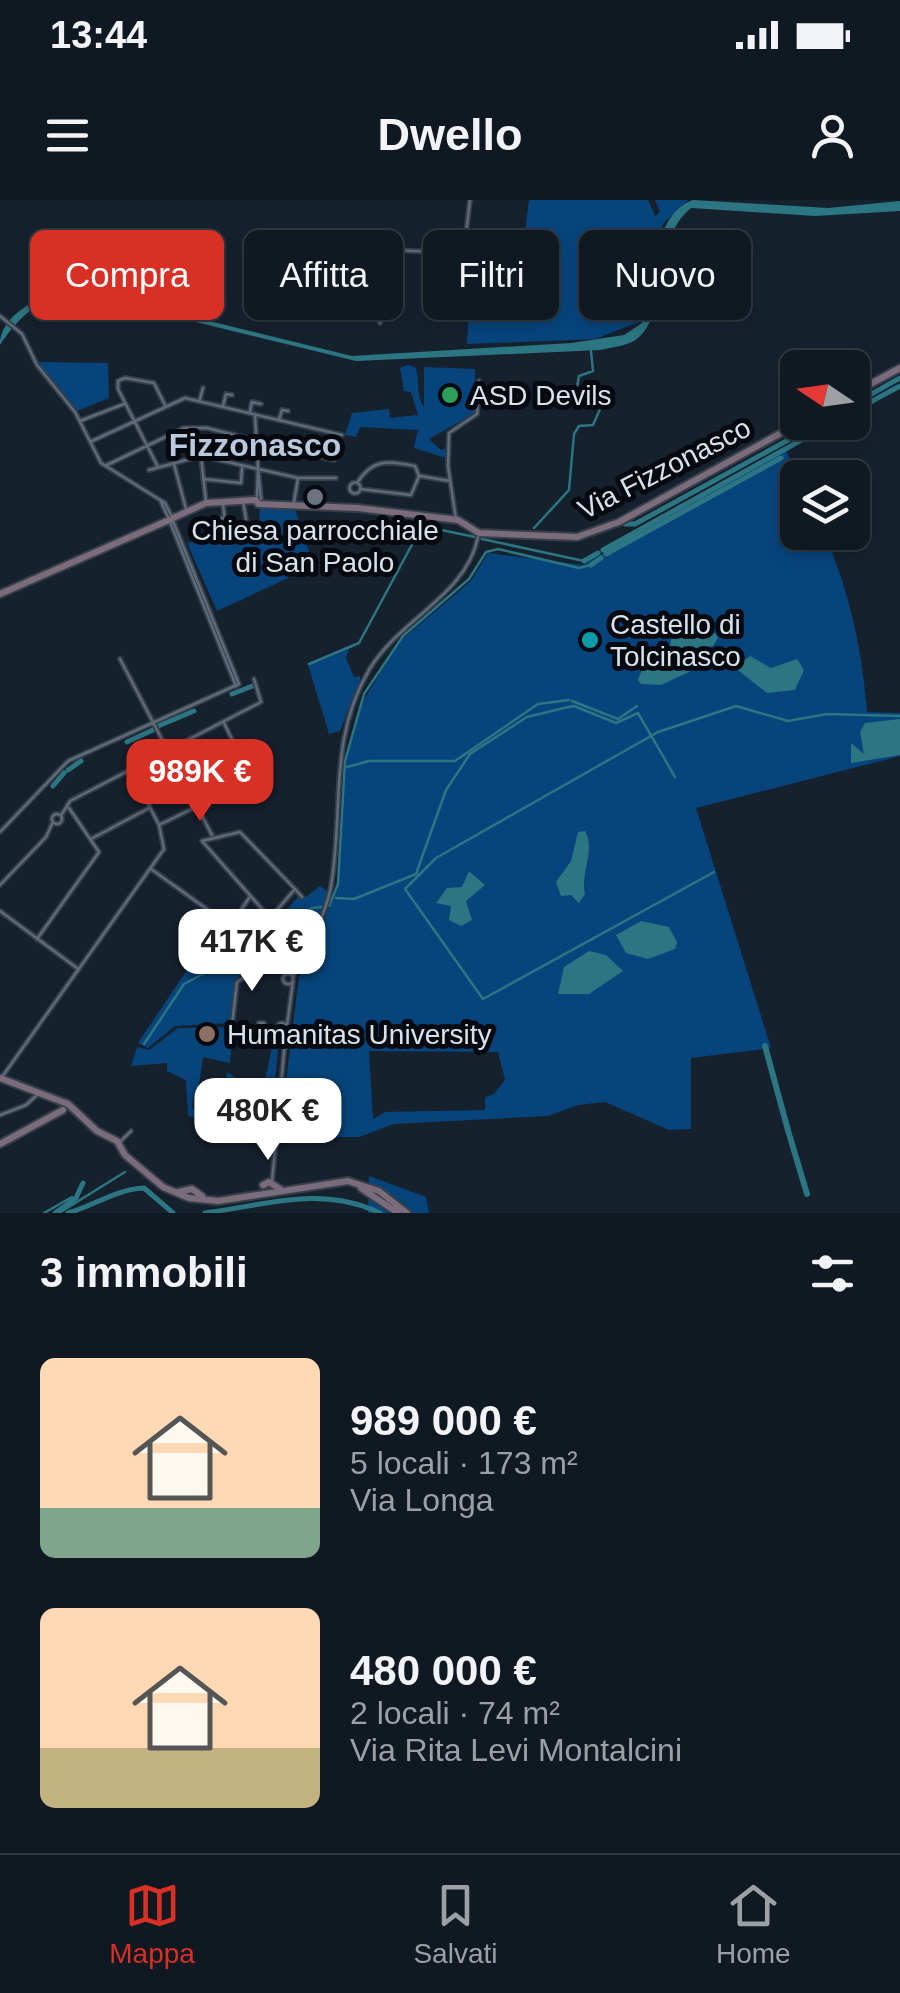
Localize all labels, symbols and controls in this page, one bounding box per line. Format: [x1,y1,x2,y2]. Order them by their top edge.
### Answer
text: 13:44 [50,14,147,56]
icon: menu [40,108,95,163]
icon: person [805,108,860,163]
text: Dwello [377,109,523,160]
chip: Compra [30,230,224,320]
chip: Affitta [244,230,403,320]
chip: Filtri [423,230,559,320]
chip: Nuovo [579,230,751,320]
north arrow [780,350,870,440]
map controls [780,350,870,550]
place label: ASD Devils [470,380,612,411]
marker: ASD Devils [439,384,461,406]
street label: Via Fizzonasco [573,412,756,525]
district label: Fizzonasco [169,427,341,463]
button: layers [780,460,870,550]
marker: Chiesa parrocchiale di San Paolo [304,486,326,508]
place label: Chiesa parrocchiale di San Paolo [191,515,439,578]
place label: Castello di Tolcinasco [610,609,741,672]
marker: Castello di Tolcinasco [579,629,601,651]
pin: 989K € [119,739,281,824]
text: 989K € [148,753,252,789]
pin: 417K € [171,909,333,994]
text: 417K € [200,923,304,959]
place label: Humanitas University [227,1019,492,1050]
marker: Humanitas University [196,1023,218,1045]
pin: 480K € [187,1078,349,1163]
text: 480K € [216,1092,320,1128]
icon: filters [805,1246,860,1301]
text: 3 immobili [40,1249,248,1296]
text: 989 000 € [350,1397,537,1444]
icon: home [120,1398,240,1518]
text: 5 locali · 173 m² [350,1445,578,1481]
text: Via Longa [350,1482,494,1518]
text: 480 000 € [350,1647,537,1694]
icon: home [120,1648,240,1768]
text: 2 locali · 74 m² [350,1695,560,1731]
text: Via Rita Levi Montalcini [350,1732,682,1768]
tab: Mappa [109,1878,195,1970]
tab: Salvati [413,1878,497,1970]
tab: Home [716,1878,791,1970]

